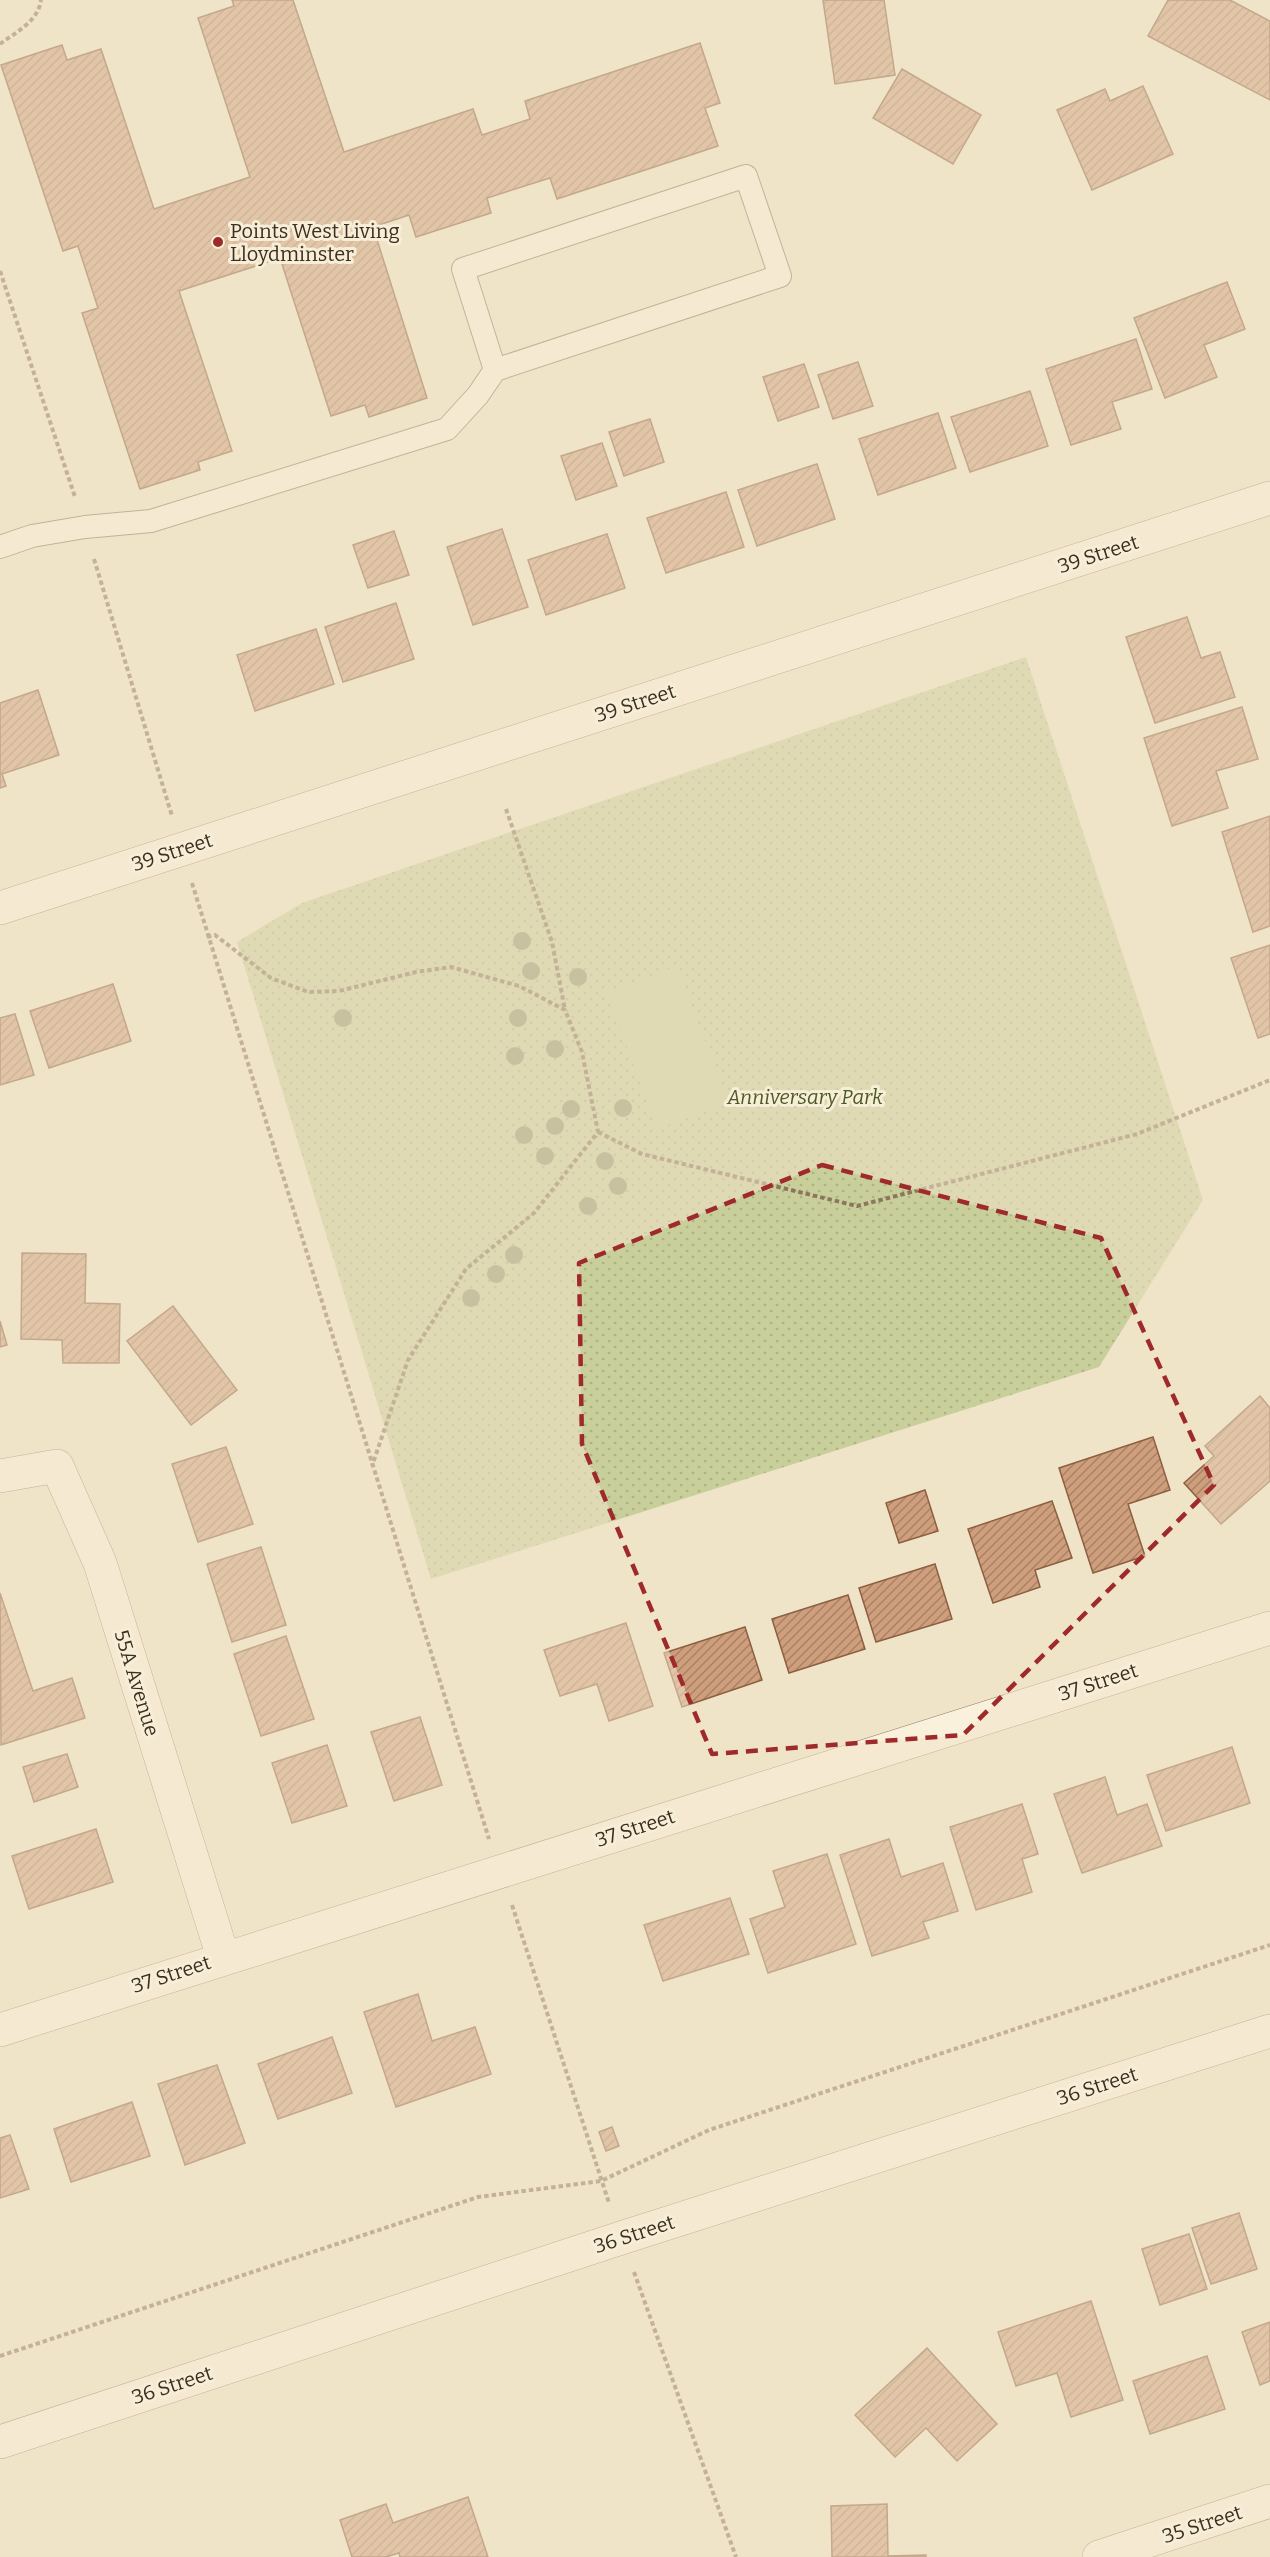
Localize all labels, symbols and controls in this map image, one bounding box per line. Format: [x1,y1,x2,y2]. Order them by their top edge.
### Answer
place label: Points West Living Lloydminster [230,219,400,266]
marker: Points West Living Lloydminster [211,235,225,249]
street label: 39 Street [1055,530,1141,578]
street label: 39 Street [592,679,678,727]
street label: 39 Street [129,828,215,876]
park label: Anniversary Park [726,1085,883,1109]
street label: 55A Avenue [109,1627,165,1739]
street label: 37 Street [1055,1658,1141,1706]
street label: 37 Street [592,1804,678,1852]
street label: 37 Street [128,1950,214,1998]
street label: 36 Street [1054,2062,1140,2110]
street label: 36 Street [591,2210,677,2258]
street label: 36 Street [129,2361,215,2409]
street label: 35 Street [1159,2500,1245,2548]

